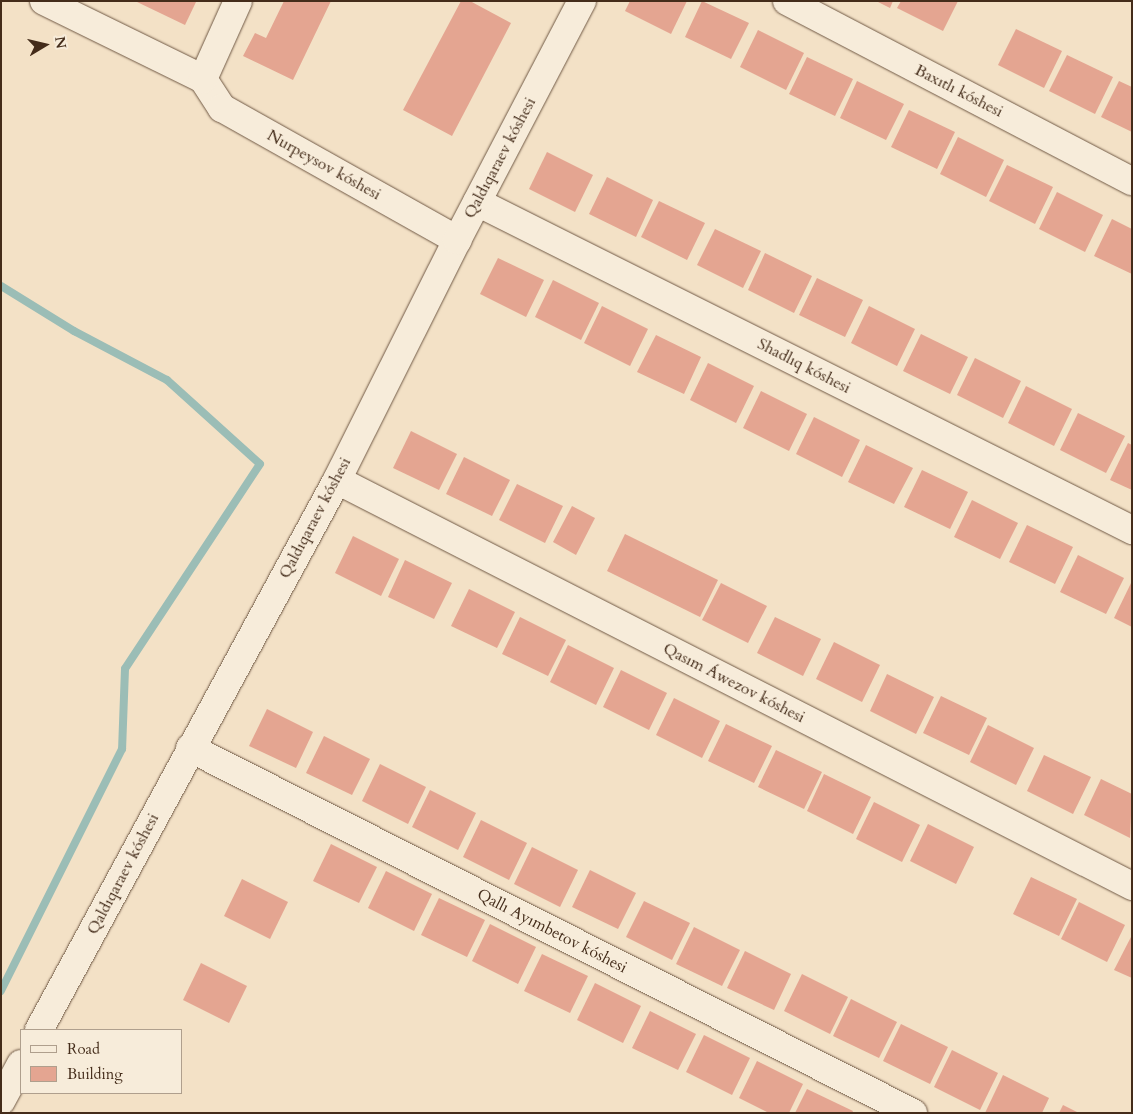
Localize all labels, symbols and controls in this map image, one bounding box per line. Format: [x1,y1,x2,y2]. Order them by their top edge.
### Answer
north arrow [20,20,70,70]
text: N [50,35,71,50]
street label: Baxıtlı kóshesi [912,61,1006,121]
street label: Qaldıqaraev kóshesi [460,94,540,222]
street label: Nurpeysov kóshesi [264,126,384,204]
street label: Shadlıq kóshesi [754,334,854,398]
street label: Qaldıqaraev kóshesi [275,454,355,582]
street label: Qasım Áwezov kóshesi [660,639,808,727]
street label: Qaldıqaraev kóshesi [83,810,163,938]
street label: Qallı Ayımbetov kóshesi [474,885,630,977]
legend [20,1029,182,1094]
text: Road [67,1039,100,1059]
text: Building [67,1064,123,1084]

